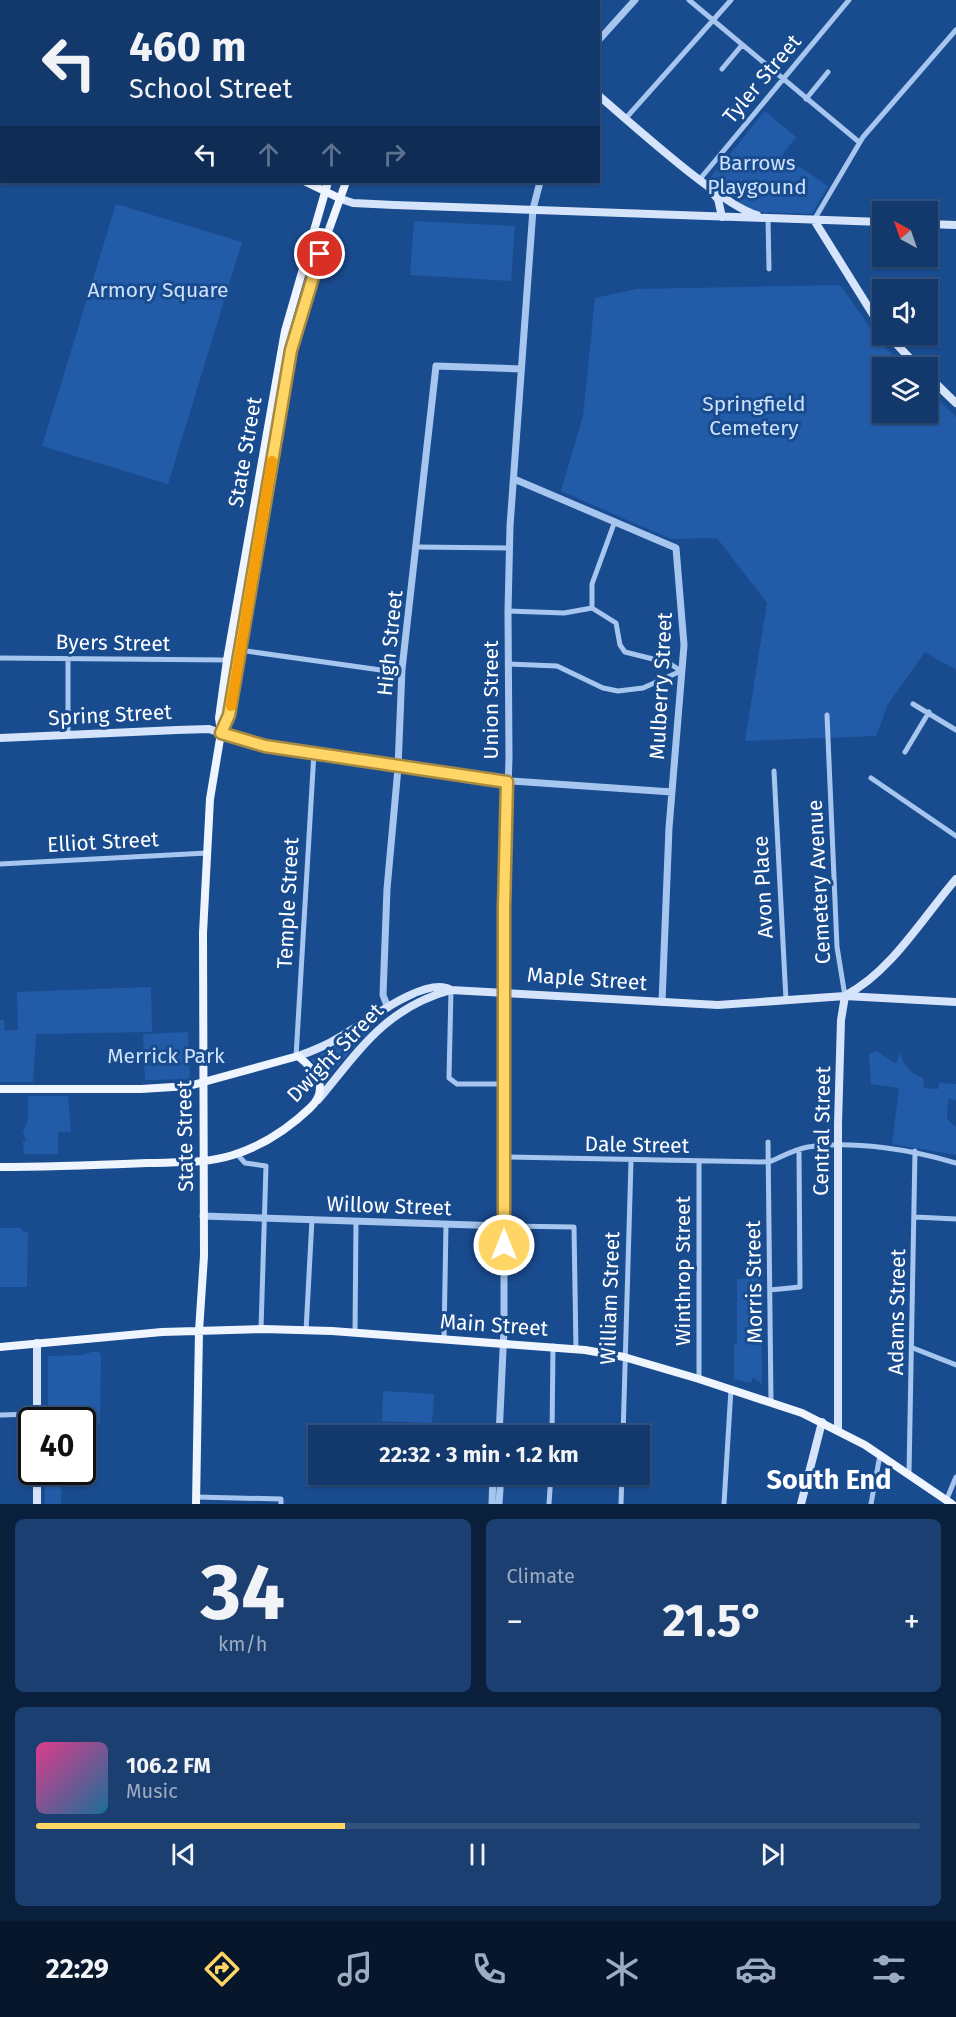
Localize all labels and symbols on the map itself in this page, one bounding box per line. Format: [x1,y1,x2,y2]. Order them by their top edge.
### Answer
street label: Tyler Street [717,29,807,129]
park label: Barrows Playgound [707,150,807,200]
north arrow [872,201,938,267]
pin [294,228,345,279]
park label: Armory Square [88,277,228,303]
park label: Springfield Cemetery [702,391,806,441]
street label: State Street [223,394,268,509]
street label: High Street [372,589,409,697]
street label: Mulberry Street [644,611,678,760]
street label: Byers Street [55,629,171,657]
street label: Union Street [478,640,504,760]
street label: Spring Street [48,699,173,731]
street label: Cemetery Avenue [802,799,836,965]
street label: Elliot Street [47,826,160,858]
street label: Avon Place [747,835,779,939]
street label: Temple Street [272,836,304,969]
street label: Maple Street [526,962,648,996]
street label: Dwight Street [281,998,389,1108]
park label: Merrick Park [107,1043,225,1069]
street label: Central Street [808,1065,836,1196]
street label: State Street [171,1080,199,1192]
street label: Dale Street [584,1131,690,1159]
street label: Willow Street [326,1191,452,1221]
street label: Winthrop Street [670,1195,696,1346]
position arrow [472,1213,536,1277]
street label: Morris Street [740,1220,768,1344]
street label: William Street [595,1230,625,1365]
street label: Adams Street [883,1248,911,1375]
street label: Main Street [439,1308,549,1342]
speed limit sign: 40 [18,1407,96,1485]
district label: South End [767,1464,891,1496]

